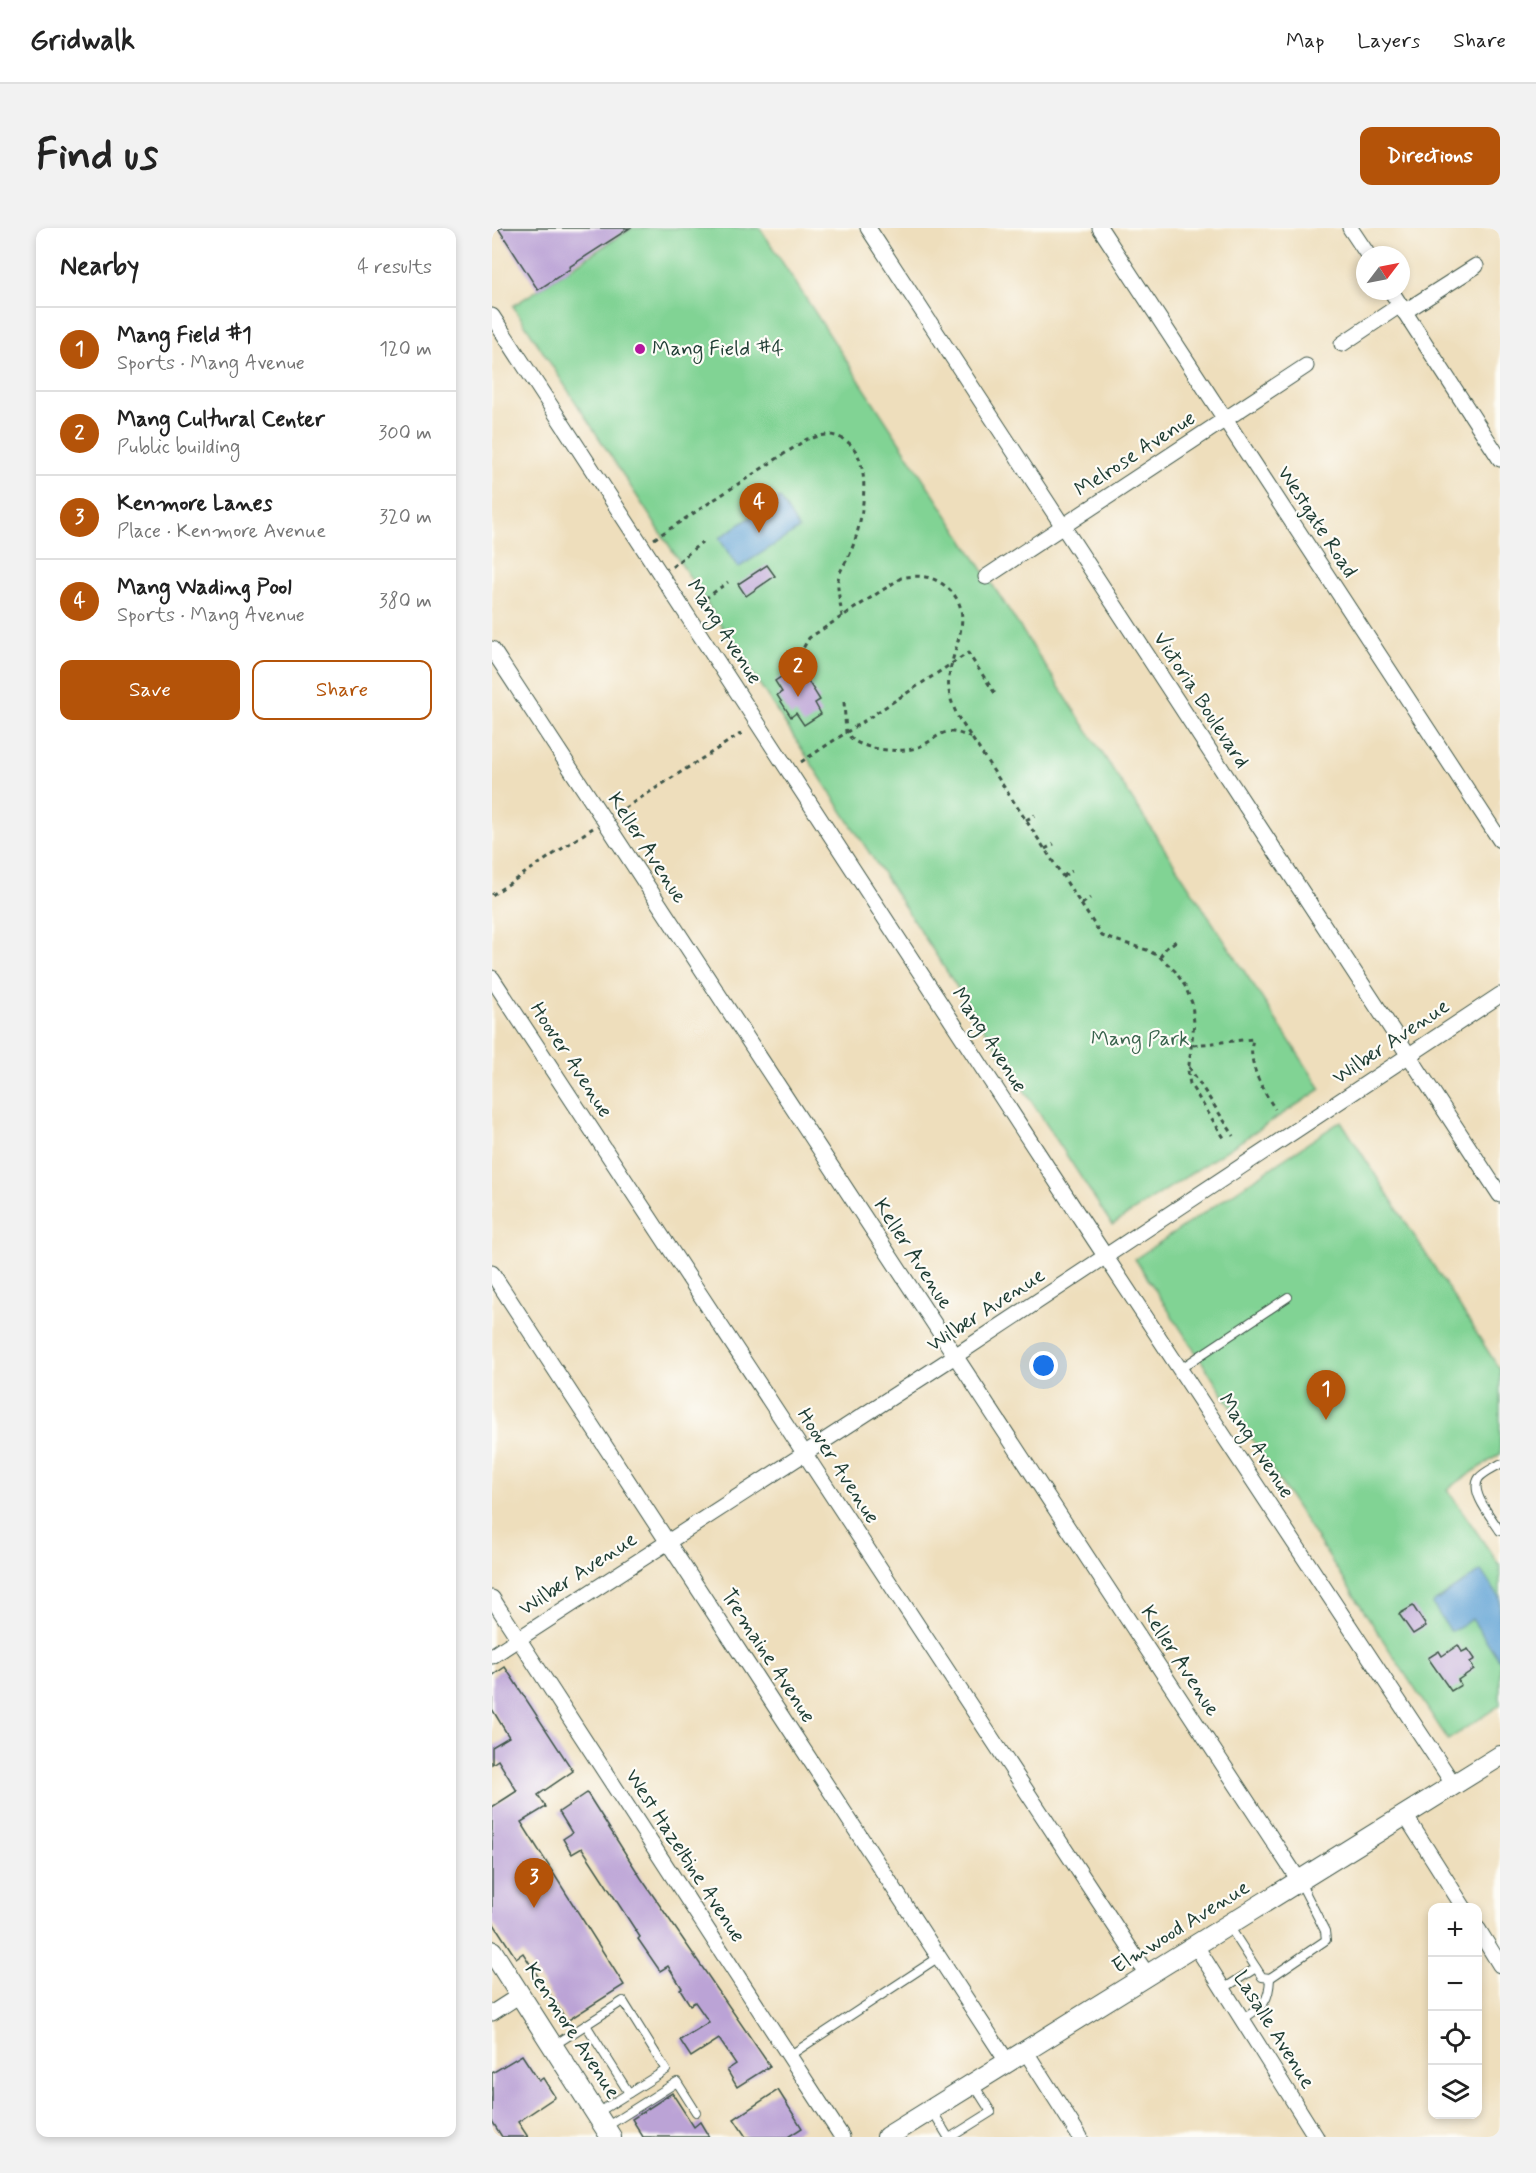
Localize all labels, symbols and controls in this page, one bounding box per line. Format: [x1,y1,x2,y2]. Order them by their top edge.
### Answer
text: Gridwalk [30,23,135,60]
text: Map [1286,27,1324,55]
text: Layers [1357,27,1420,55]
text: Share [1453,27,1506,55]
button: Directions [1360,127,1500,185]
text: Find us [36,129,158,184]
north arrow [1356,246,1410,300]
text: Nearby [60,250,139,284]
text: 4 results [357,254,432,281]
text: Mang Field #1 [117,322,252,350]
place label: Mang Field #4 [652,335,784,364]
text: 1 [75,336,84,363]
text: 120 m [379,336,432,363]
marker: Mang Field #4 [633,342,647,356]
text: Sports · Mang Avenue [117,350,305,377]
street label: Melrose Avenue [1069,404,1201,504]
text: Mang Cultural Center [117,406,325,434]
text: 2 [75,420,84,447]
text: 300 m [378,420,432,447]
text: Public building [117,434,240,461]
street label: Westgate Road [1270,461,1364,583]
pin: 4 [740,484,778,533]
text: Kenmore Lanes [117,490,272,518]
text: 3 [75,504,84,531]
text: 320 m [379,504,432,531]
text: Place · Kenmore Avenue [117,518,326,545]
text: Mang Wading Pool [117,574,292,602]
street label: Mang Avenue [679,574,768,691]
text: 4 [74,588,85,615]
text: 380 m [379,588,432,615]
text: Sports · Mang Avenue [117,602,305,629]
street label: Victoria Boulevard [1146,626,1256,774]
pin: 2 [778,648,818,697]
button: Save [60,660,240,720]
button: Share [252,660,432,720]
street label: Keller Avenue [601,787,693,909]
street label: Mang Avenue [944,982,1033,1099]
street label: Wilber Avenue [1327,993,1455,1091]
street label: Hoover Avenue [523,997,619,1123]
park label: Mang Park [1091,1025,1189,1054]
street label: Keller Avenue [867,1193,959,1315]
street label: Wilber Avenue [922,1261,1050,1359]
your location [1029,1351,1058,1380]
pin: 1 [1306,1370,1346,1420]
street label: Mang Avenue [1211,1388,1300,1505]
street label: Hoover Avenue [790,1403,886,1529]
street label: Wilber Avenue [514,1525,642,1623]
street label: Tremaine Avenue [714,1583,822,1729]
street label: Keller Avenue [1134,1600,1226,1722]
street label: West Hazeltine Avenue [618,1764,752,1948]
pin: 3 [514,1858,554,1908]
street label: Elmwood Avenue [1107,1873,1255,1981]
map controls [1428,1903,1482,2119]
button: + [1428,1903,1482,1957]
street label: Kenmore Avenue [517,1957,627,2105]
button: − [1428,1957,1482,2011]
street label: Lasalle Avenue [1227,1966,1321,2094]
button: locate [1428,2011,1482,2065]
button: layers [1428,2065,1482,2119]

